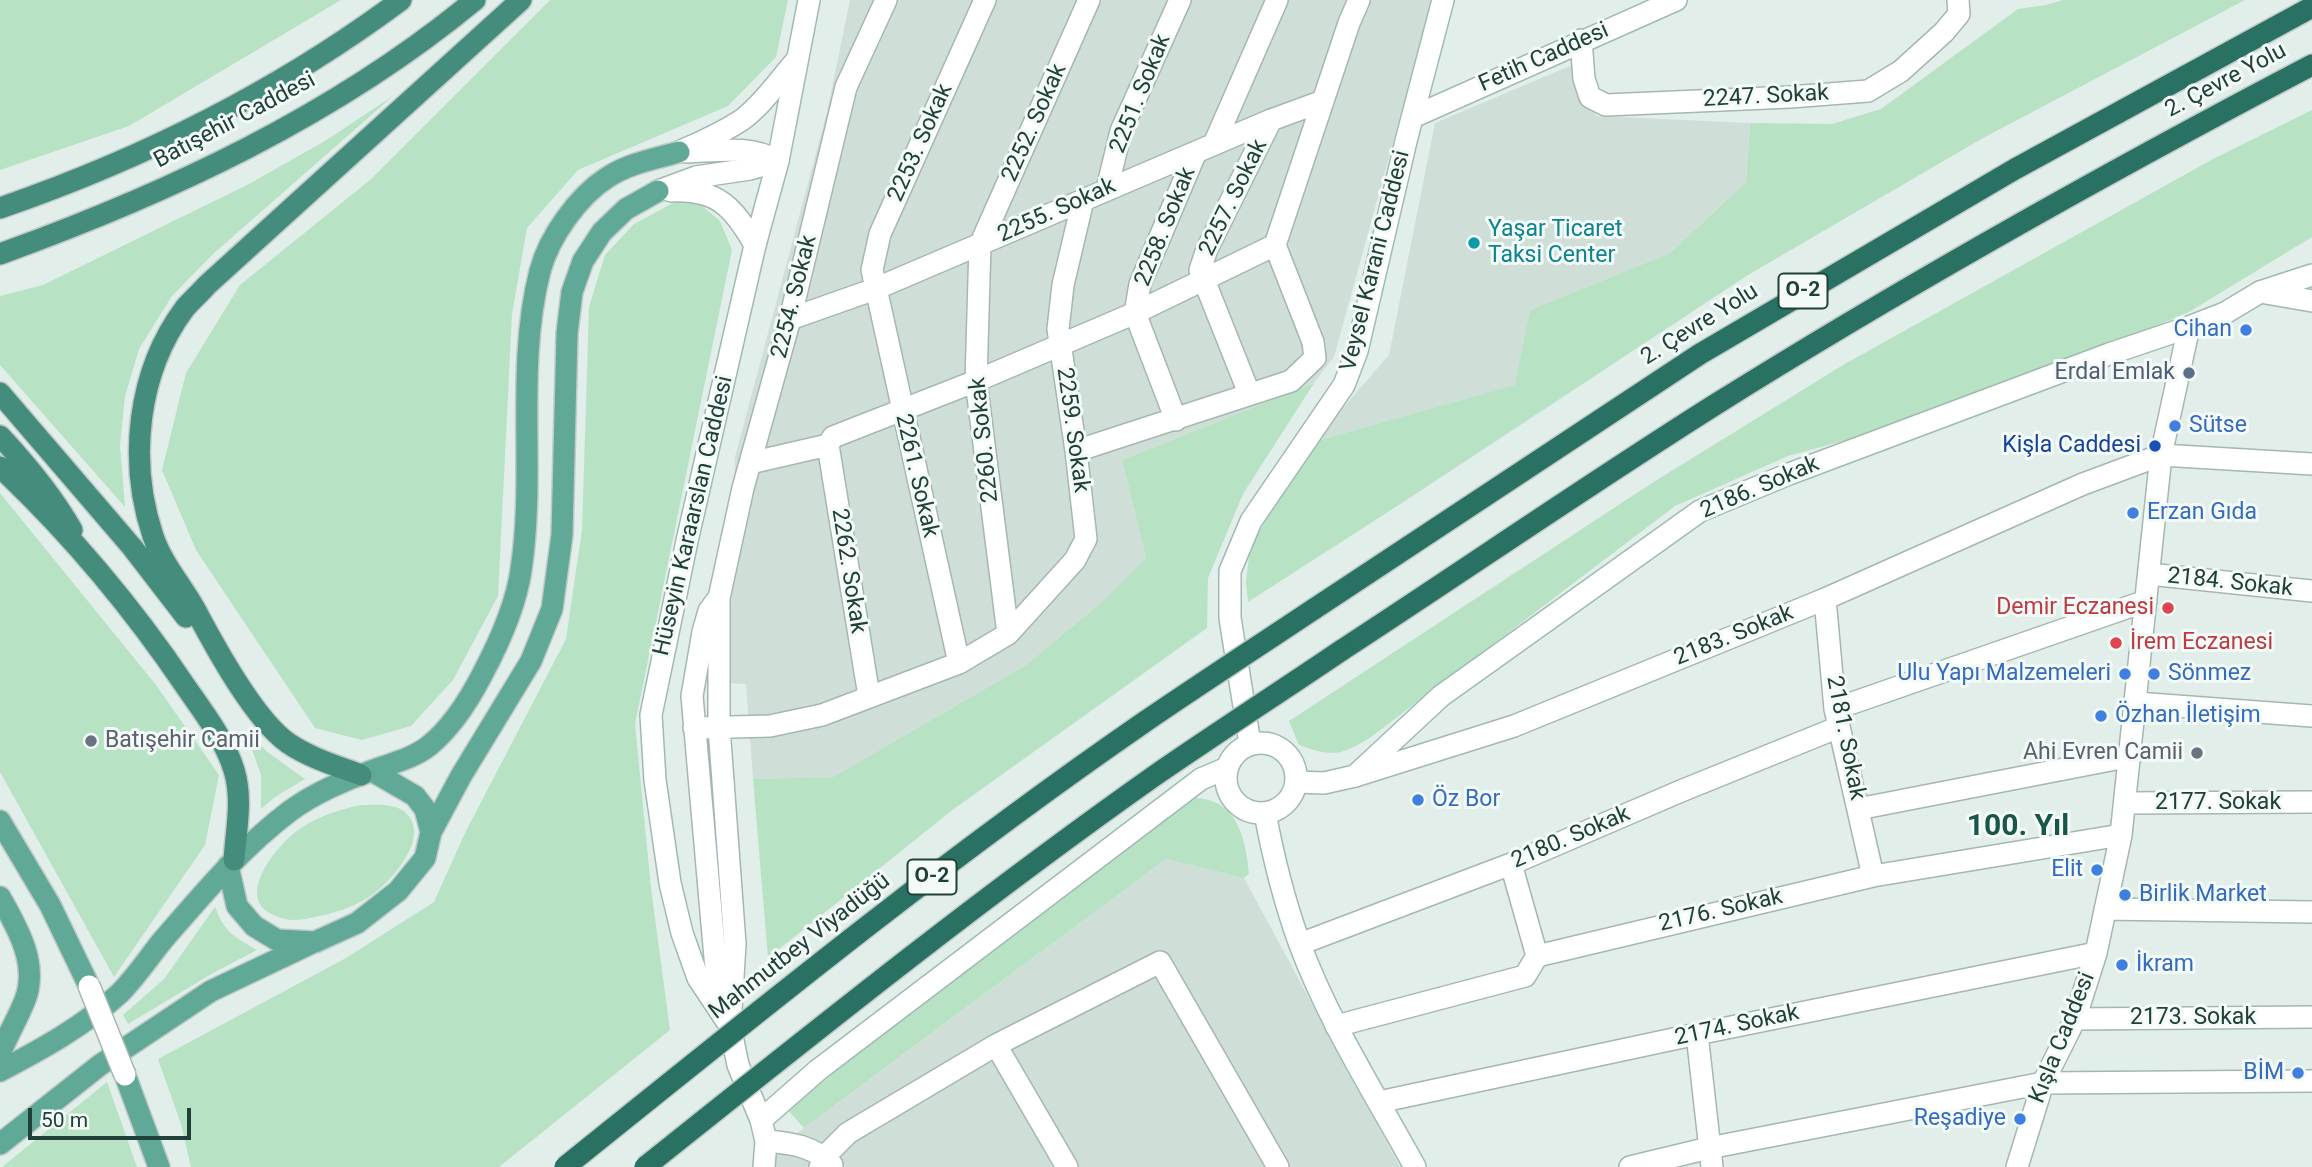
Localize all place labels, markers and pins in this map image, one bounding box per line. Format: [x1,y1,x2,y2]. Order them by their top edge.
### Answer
place label: Yaşar Ticaret Taksi Center [1488,216,1623,270]
marker: Yaşar Ticaret Taksi Center [1466,235,1482,251]
place label: Cihan [2174,316,2232,344]
marker: Cihan [2238,322,2254,338]
place label: Erdal Emlak [2055,359,2175,387]
marker: Erdal Emlak [2181,365,2197,381]
place label: Sütse [2189,412,2247,440]
marker: Sütse [2167,418,2183,434]
place label: Kişla Caddesi [2002,432,2141,460]
marker: Kişla Caddesi [2147,438,2163,454]
place label: Erzan Gıda [2147,499,2257,527]
marker: Erzan Gıda [2125,505,2141,521]
place label: Demir Eczanesi [1996,594,2154,622]
marker: Demir Eczanesi [2160,600,2176,616]
place label: İrem Eczanesi [2130,629,2273,657]
marker: İrem Eczanesi [2108,635,2124,651]
place label: Ulu Yapı Malzemeleri [1897,660,2111,688]
place label: Sönmez [2168,660,2251,688]
marker: Ulu Yapı Malzemeleri [2117,666,2133,682]
marker: Sönmez [2146,666,2162,682]
place label: Özhan İletişim [2115,702,2261,730]
marker: Özhan İletişim [2093,708,2109,724]
place label: Batışehir Camii [105,727,260,755]
marker: Batışehir Camii [83,733,99,749]
place label: Ahi Evren Camii [2023,739,2183,767]
marker: Ahi Evren Camii [2189,745,2205,761]
place label: Öz Bor [1432,786,1500,814]
marker: Öz Bor [1410,792,1426,808]
place label: Elit [2051,856,2083,884]
marker: Elit [2089,862,2105,878]
place label: Birlik Market [2139,881,2267,909]
marker: Birlik Market [2117,887,2133,903]
place label: İkram [2136,951,2194,979]
marker: İkram [2114,957,2130,973]
place label: BİM [2243,1059,2284,1087]
marker: BİM [2290,1065,2306,1081]
place label: Reşadiye [1914,1105,2006,1133]
marker: Reşadiye [2012,1111,2028,1127]

